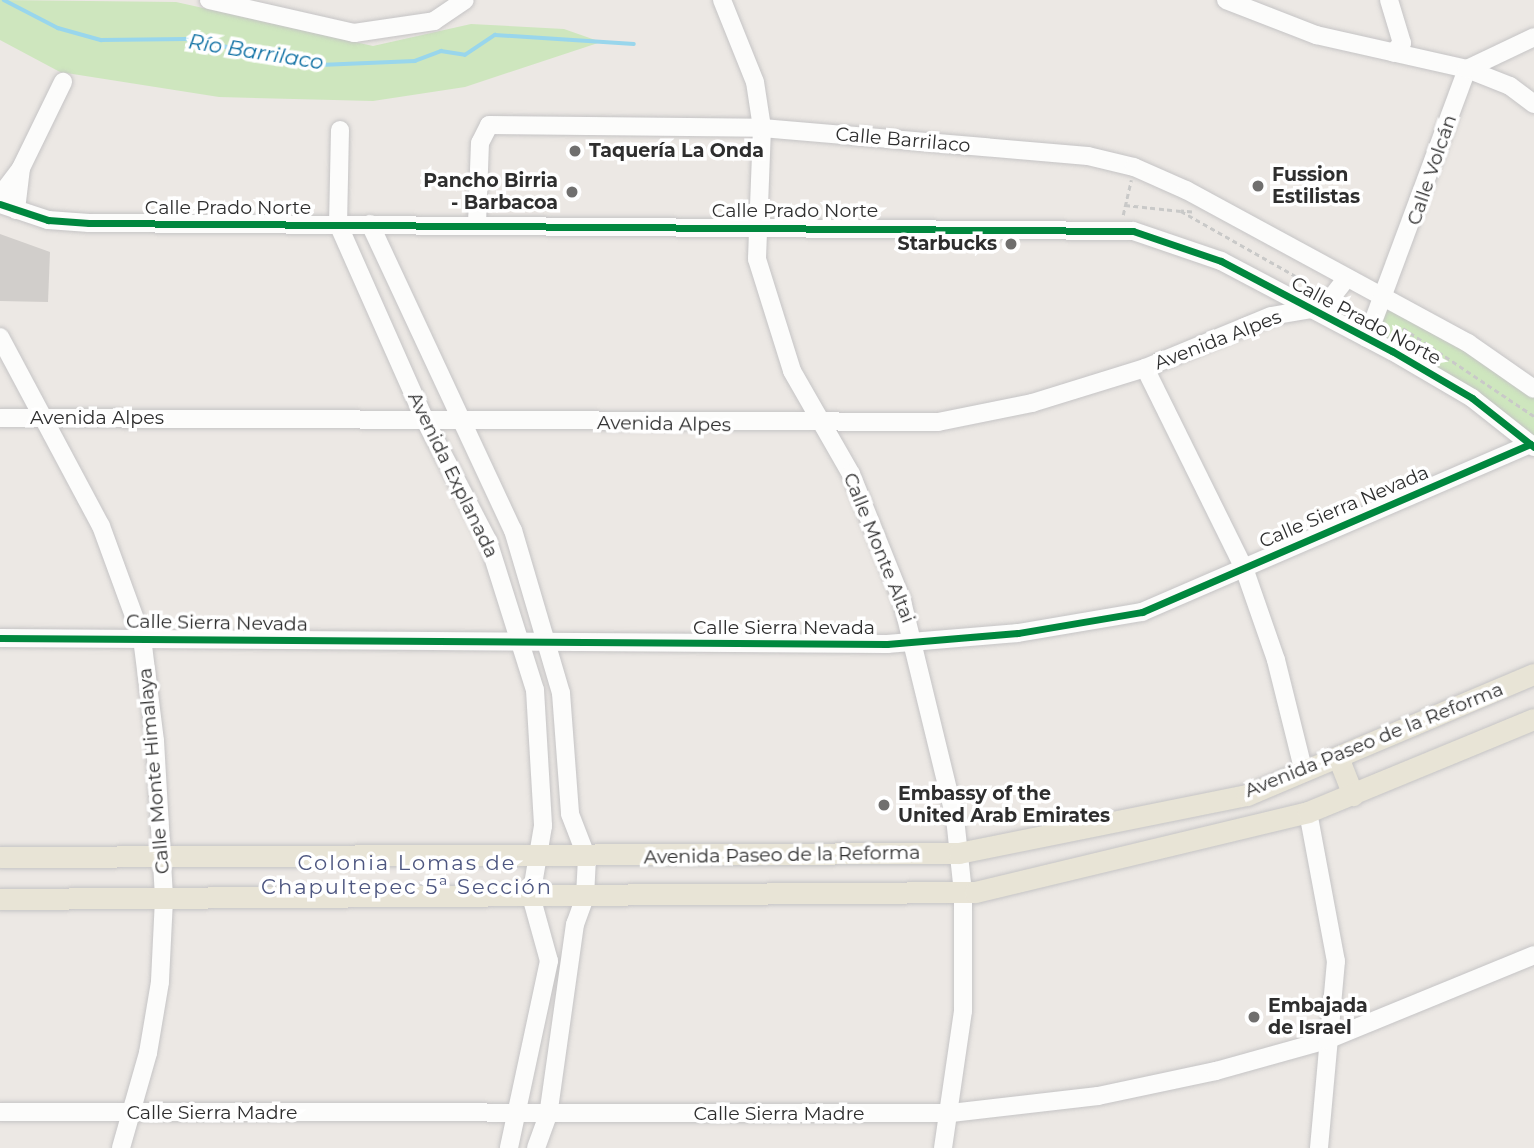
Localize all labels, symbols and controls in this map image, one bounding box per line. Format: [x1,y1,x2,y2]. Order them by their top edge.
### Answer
water label: Río Barrilaco [187,29,325,75]
street label: Calle Volcán [1402,112,1462,228]
street label: Calle Barrilaco [834,123,972,157]
place label: Taquería La Onda [589,140,764,162]
marker: Taquería La Onda [567,143,583,159]
place label: Fussion Estilistas [1272,164,1360,208]
place label: Pancho Birria - Barbacoa [423,170,558,214]
marker: Fussion Estilistas [1250,178,1266,194]
marker: Pancho Birria - Barbacoa [564,184,580,200]
street label: Calle Prado Norte [145,197,311,219]
street label: Calle Prado Norte [712,200,878,222]
place label: Starbucks [898,233,997,255]
marker: Starbucks [1003,236,1019,252]
street label: Calle Prado Norte [1287,272,1445,370]
street label: Avenida Alpes [1151,305,1285,375]
street label: Avenida Explanada [403,388,503,562]
street label: Avenida Alpes [30,407,164,429]
street label: Avenida Alpes [597,411,731,437]
street label: Calle Sierra Nevada [1256,461,1432,553]
street label: Calle Monte Altai [838,469,920,627]
street label: Calle Sierra Nevada [126,610,308,636]
street label: Calle Sierra Nevada [693,617,875,639]
street label: Calle Monte Himalaya [134,667,174,875]
street label: Avenida Paseo de la Reforma [1241,678,1507,802]
place label: Embassy of the United Arab Emirates [898,783,1110,827]
marker: Embassy of the United Arab Emirates [876,797,892,813]
street label: Avenida Paseo de la Reforma [643,841,921,869]
district label: Colonia Lomas de Chapultepec 5ª Sección [283,850,531,900]
place label: Embajada de Israel [1268,995,1368,1039]
marker: Embajada de Israel [1246,1009,1262,1025]
street label: Calle Sierra Madre [126,1102,298,1124]
street label: Calle Sierra Madre [693,1103,865,1125]

